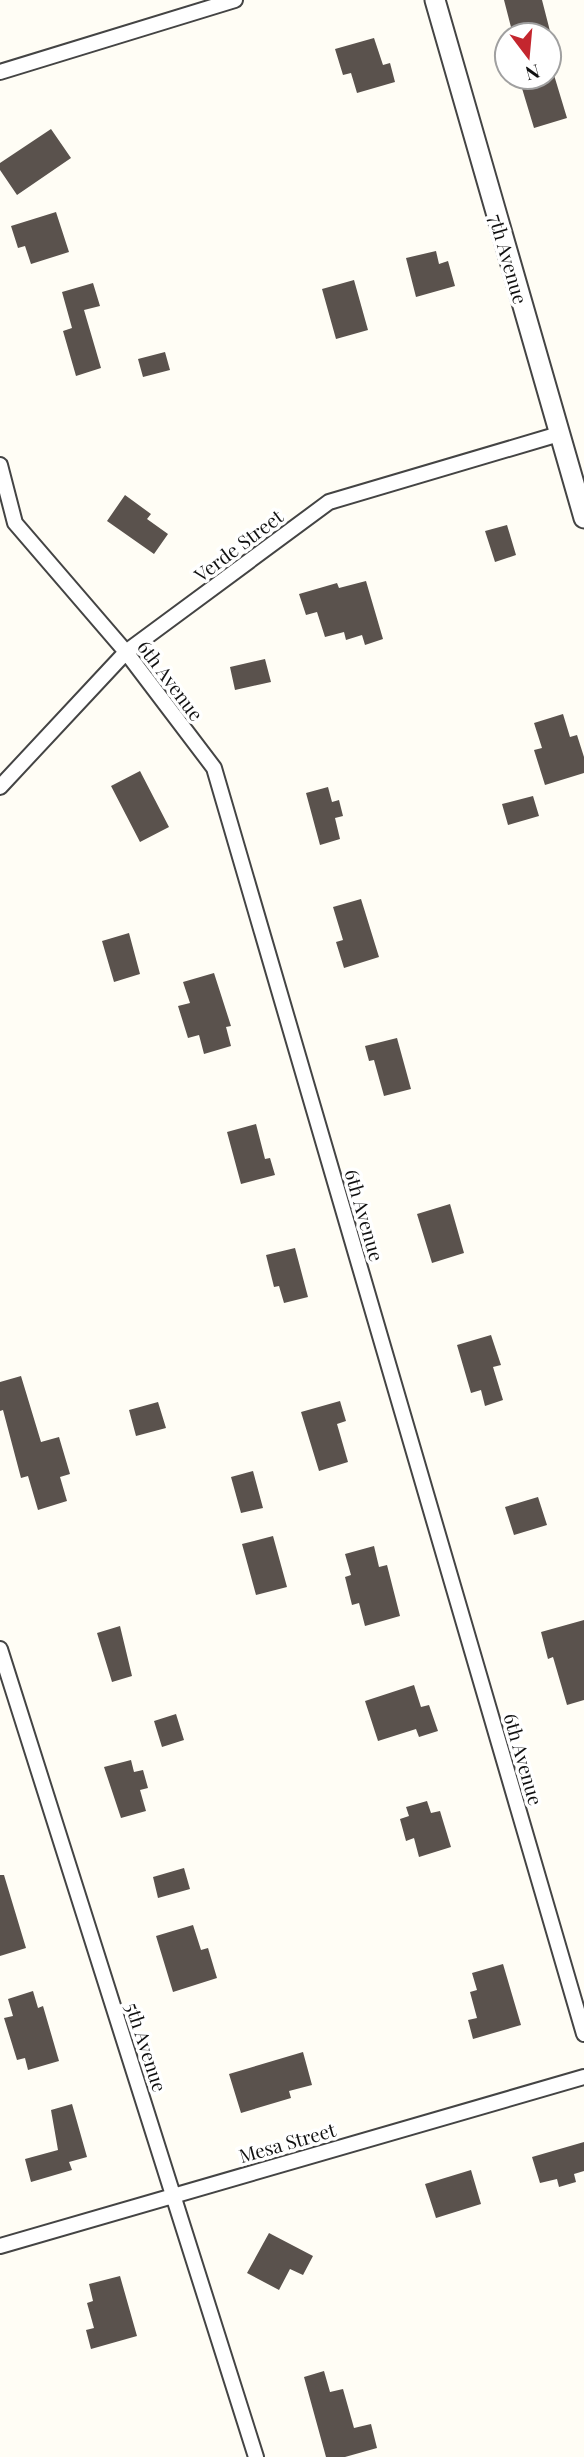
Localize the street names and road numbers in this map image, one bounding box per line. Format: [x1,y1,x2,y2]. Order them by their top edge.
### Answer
street label: 7th Avenue [484,211,534,307]
street label: Verde Street [187,503,288,588]
street label: 6th Avenue [132,634,210,726]
street label: 6th Avenue [339,1166,391,1264]
street label: 6th Avenue [498,1710,550,1808]
street label: 5th Avenue [120,1999,174,2095]
street label: Mesa Street [236,2116,339,2168]

